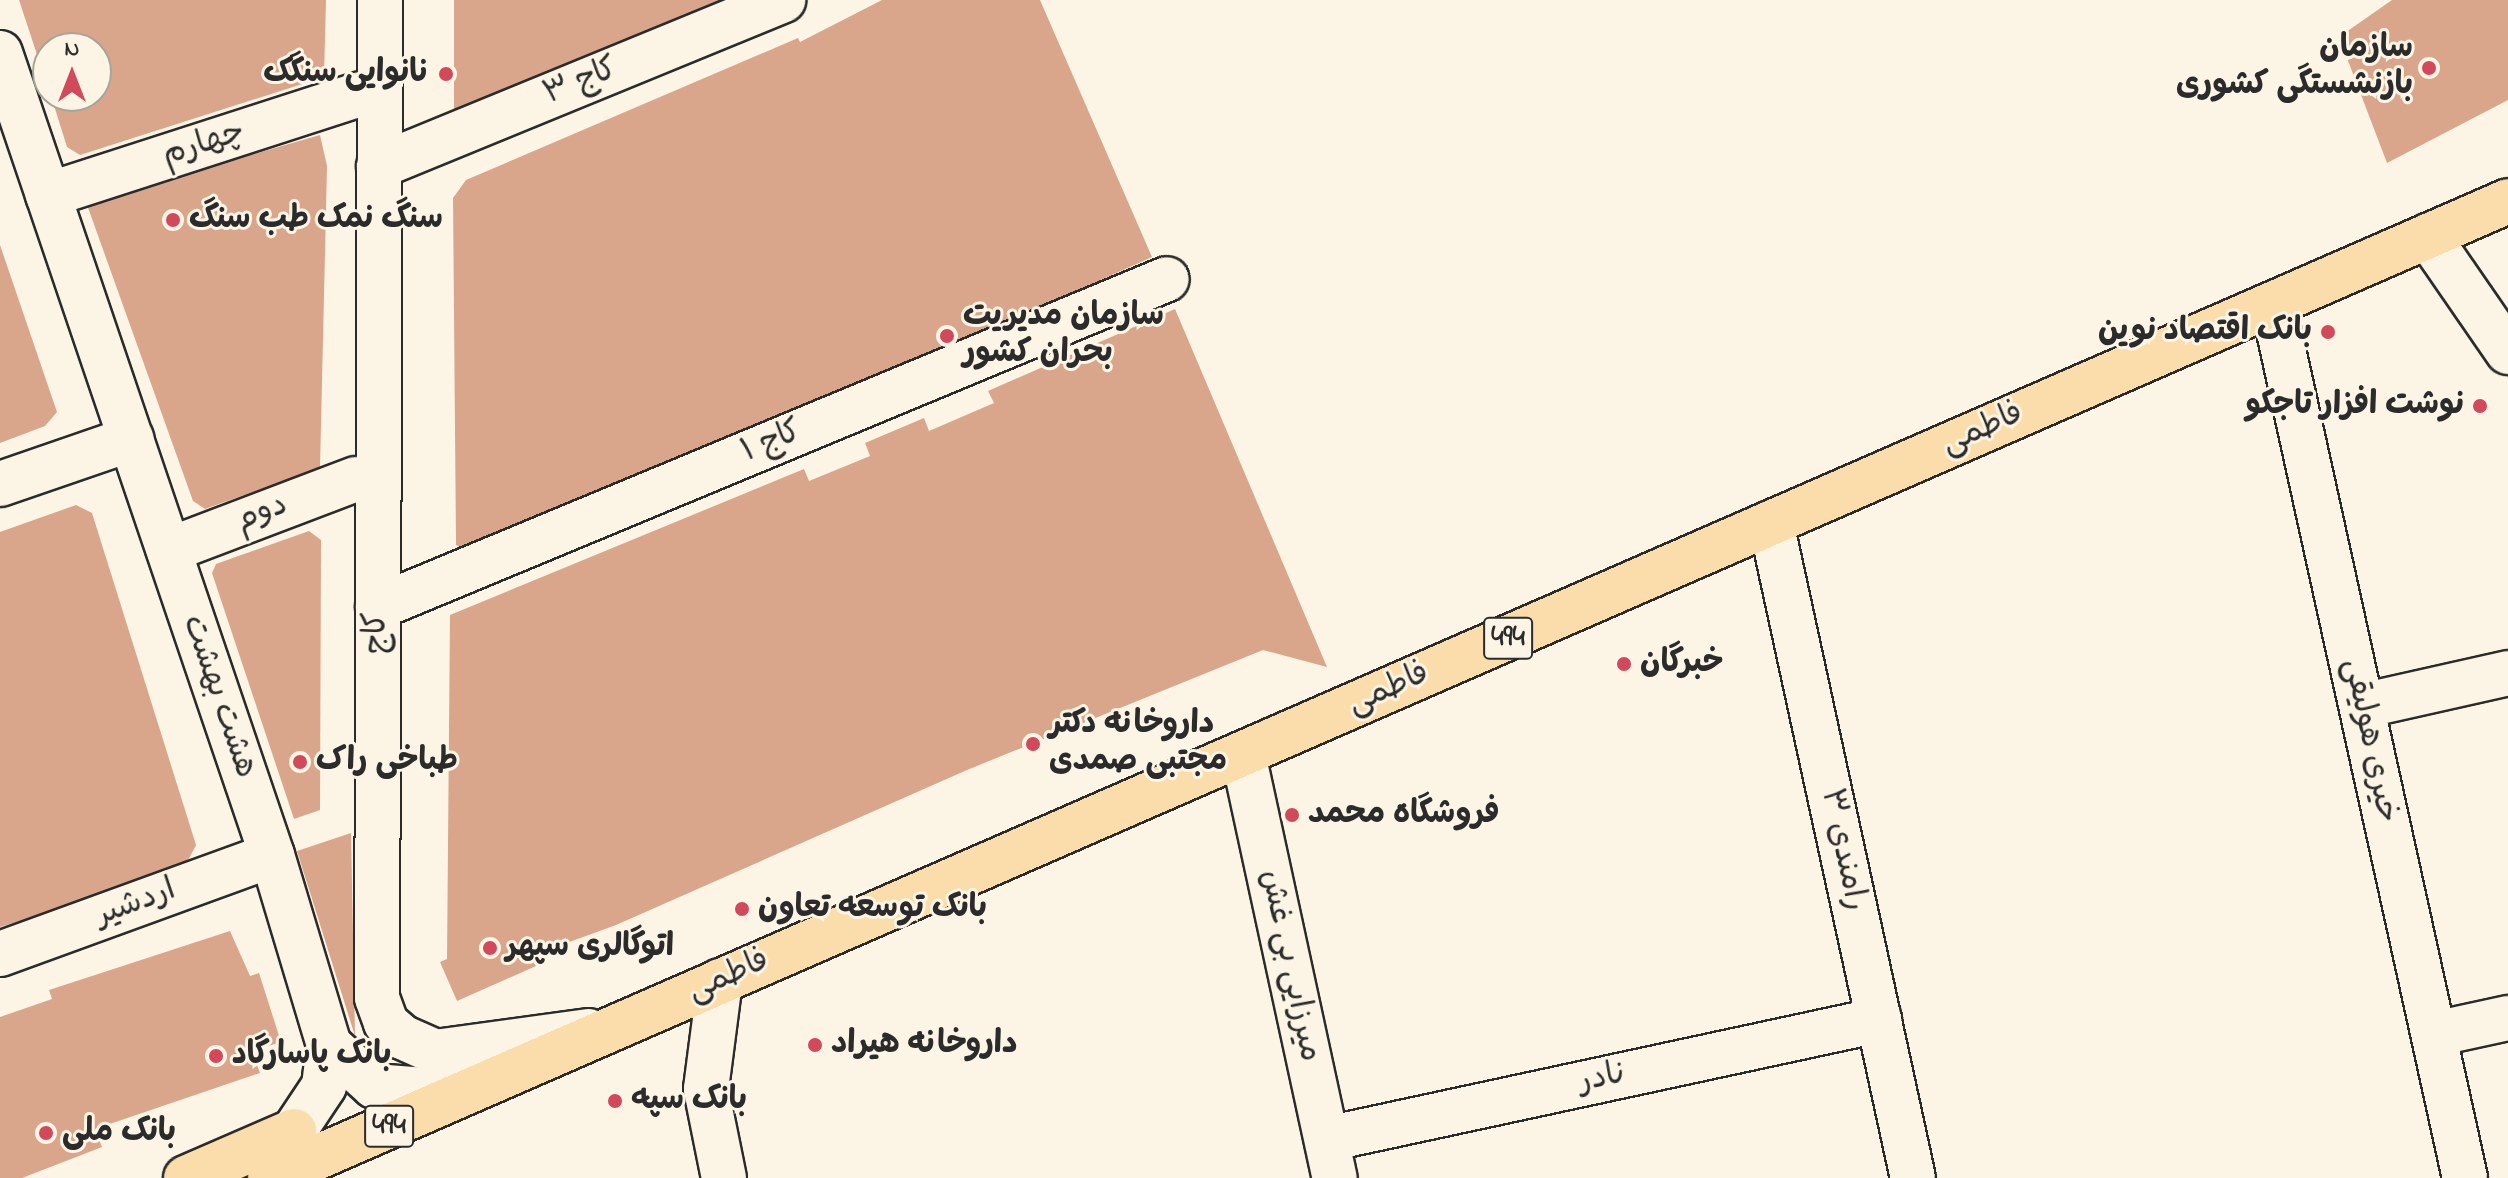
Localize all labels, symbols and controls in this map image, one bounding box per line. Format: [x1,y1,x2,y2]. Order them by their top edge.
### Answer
place label: سازمان بازنشستگی کشوری [2176,31,2413,106]
north arrow [32,32,112,112]
text: N [65,34,79,66]
street label: کاج ۳ [538,51,624,115]
place label: نانوایی سنگک [263,55,430,93]
marker: سازمان بازنشستگی کشوری [2420,59,2438,77]
marker: نانوایی سنگک [437,65,455,83]
street label: چهارم [158,114,250,176]
place label: سنگ نمک طب سنگ [189,201,443,239]
marker: سنگ نمک طب سنگ [164,211,182,229]
place label: سازمان مدیریت بحران کشور [963,299,1164,374]
place label: بانک اقتصاد نوین [2098,313,2312,351]
marker: بانک اقتصاد نوین [2319,323,2337,341]
marker: سازمان مدیریت بحران کشور [938,327,956,345]
place label: نوشت افزار تاجکو [2246,387,2464,425]
street label: فاطمی [1936,395,2030,465]
marker: نوشت افزار تاجکو [2471,397,2489,415]
street label: کاج ۱ [736,413,808,473]
street label: دوم [231,487,293,541]
street label: هشت بهشت [172,611,264,783]
street label: کاج [359,612,397,654]
road number: 494 [1482,612,1534,664]
place label: خبرگان [1640,645,1723,683]
street label: فاطمی [1342,655,1436,725]
marker: خبرگان [1615,655,1633,673]
street label: خیری هولیقی [2333,656,2405,826]
place label: داروخانه دکتر مجتبی صمدی [1049,707,1227,782]
marker: داروخانه دکتر مجتبی صمدی [1024,735,1042,753]
place label: طباخی راک [316,743,458,781]
marker: طباخی راک [291,753,309,771]
street label: رامندی ۳ [1810,785,1874,915]
place label: فروشگاه محمد [1308,796,1500,834]
marker: فروشگاه محمد [1283,806,1301,824]
street label: میرزایی بی غش [1250,867,1328,1065]
street label: اردشیر [91,872,181,936]
place label: بانک توسعه تعاون [758,890,987,928]
marker: بانک توسعه تعاون [733,900,751,918]
place label: اتوگالری سپهر [506,929,674,967]
marker: اتوگالری سپهر [481,939,499,957]
street label: فاطمی [682,942,776,1012]
place label: داروخانه هیراد [831,1026,1018,1064]
marker: داروخانه هیراد [806,1036,824,1054]
place label: بانک پاسارگاد [232,1037,391,1075]
marker: بانک پاسارگاد [207,1047,225,1065]
street label: نادر [1575,1055,1631,1103]
place label: بانک سپه [631,1082,747,1120]
marker: بانک سپه [606,1092,624,1110]
road number: 494 [363,1100,415,1152]
place label: بانک ملی [62,1114,176,1152]
marker: بانک ملی [37,1124,55,1142]

